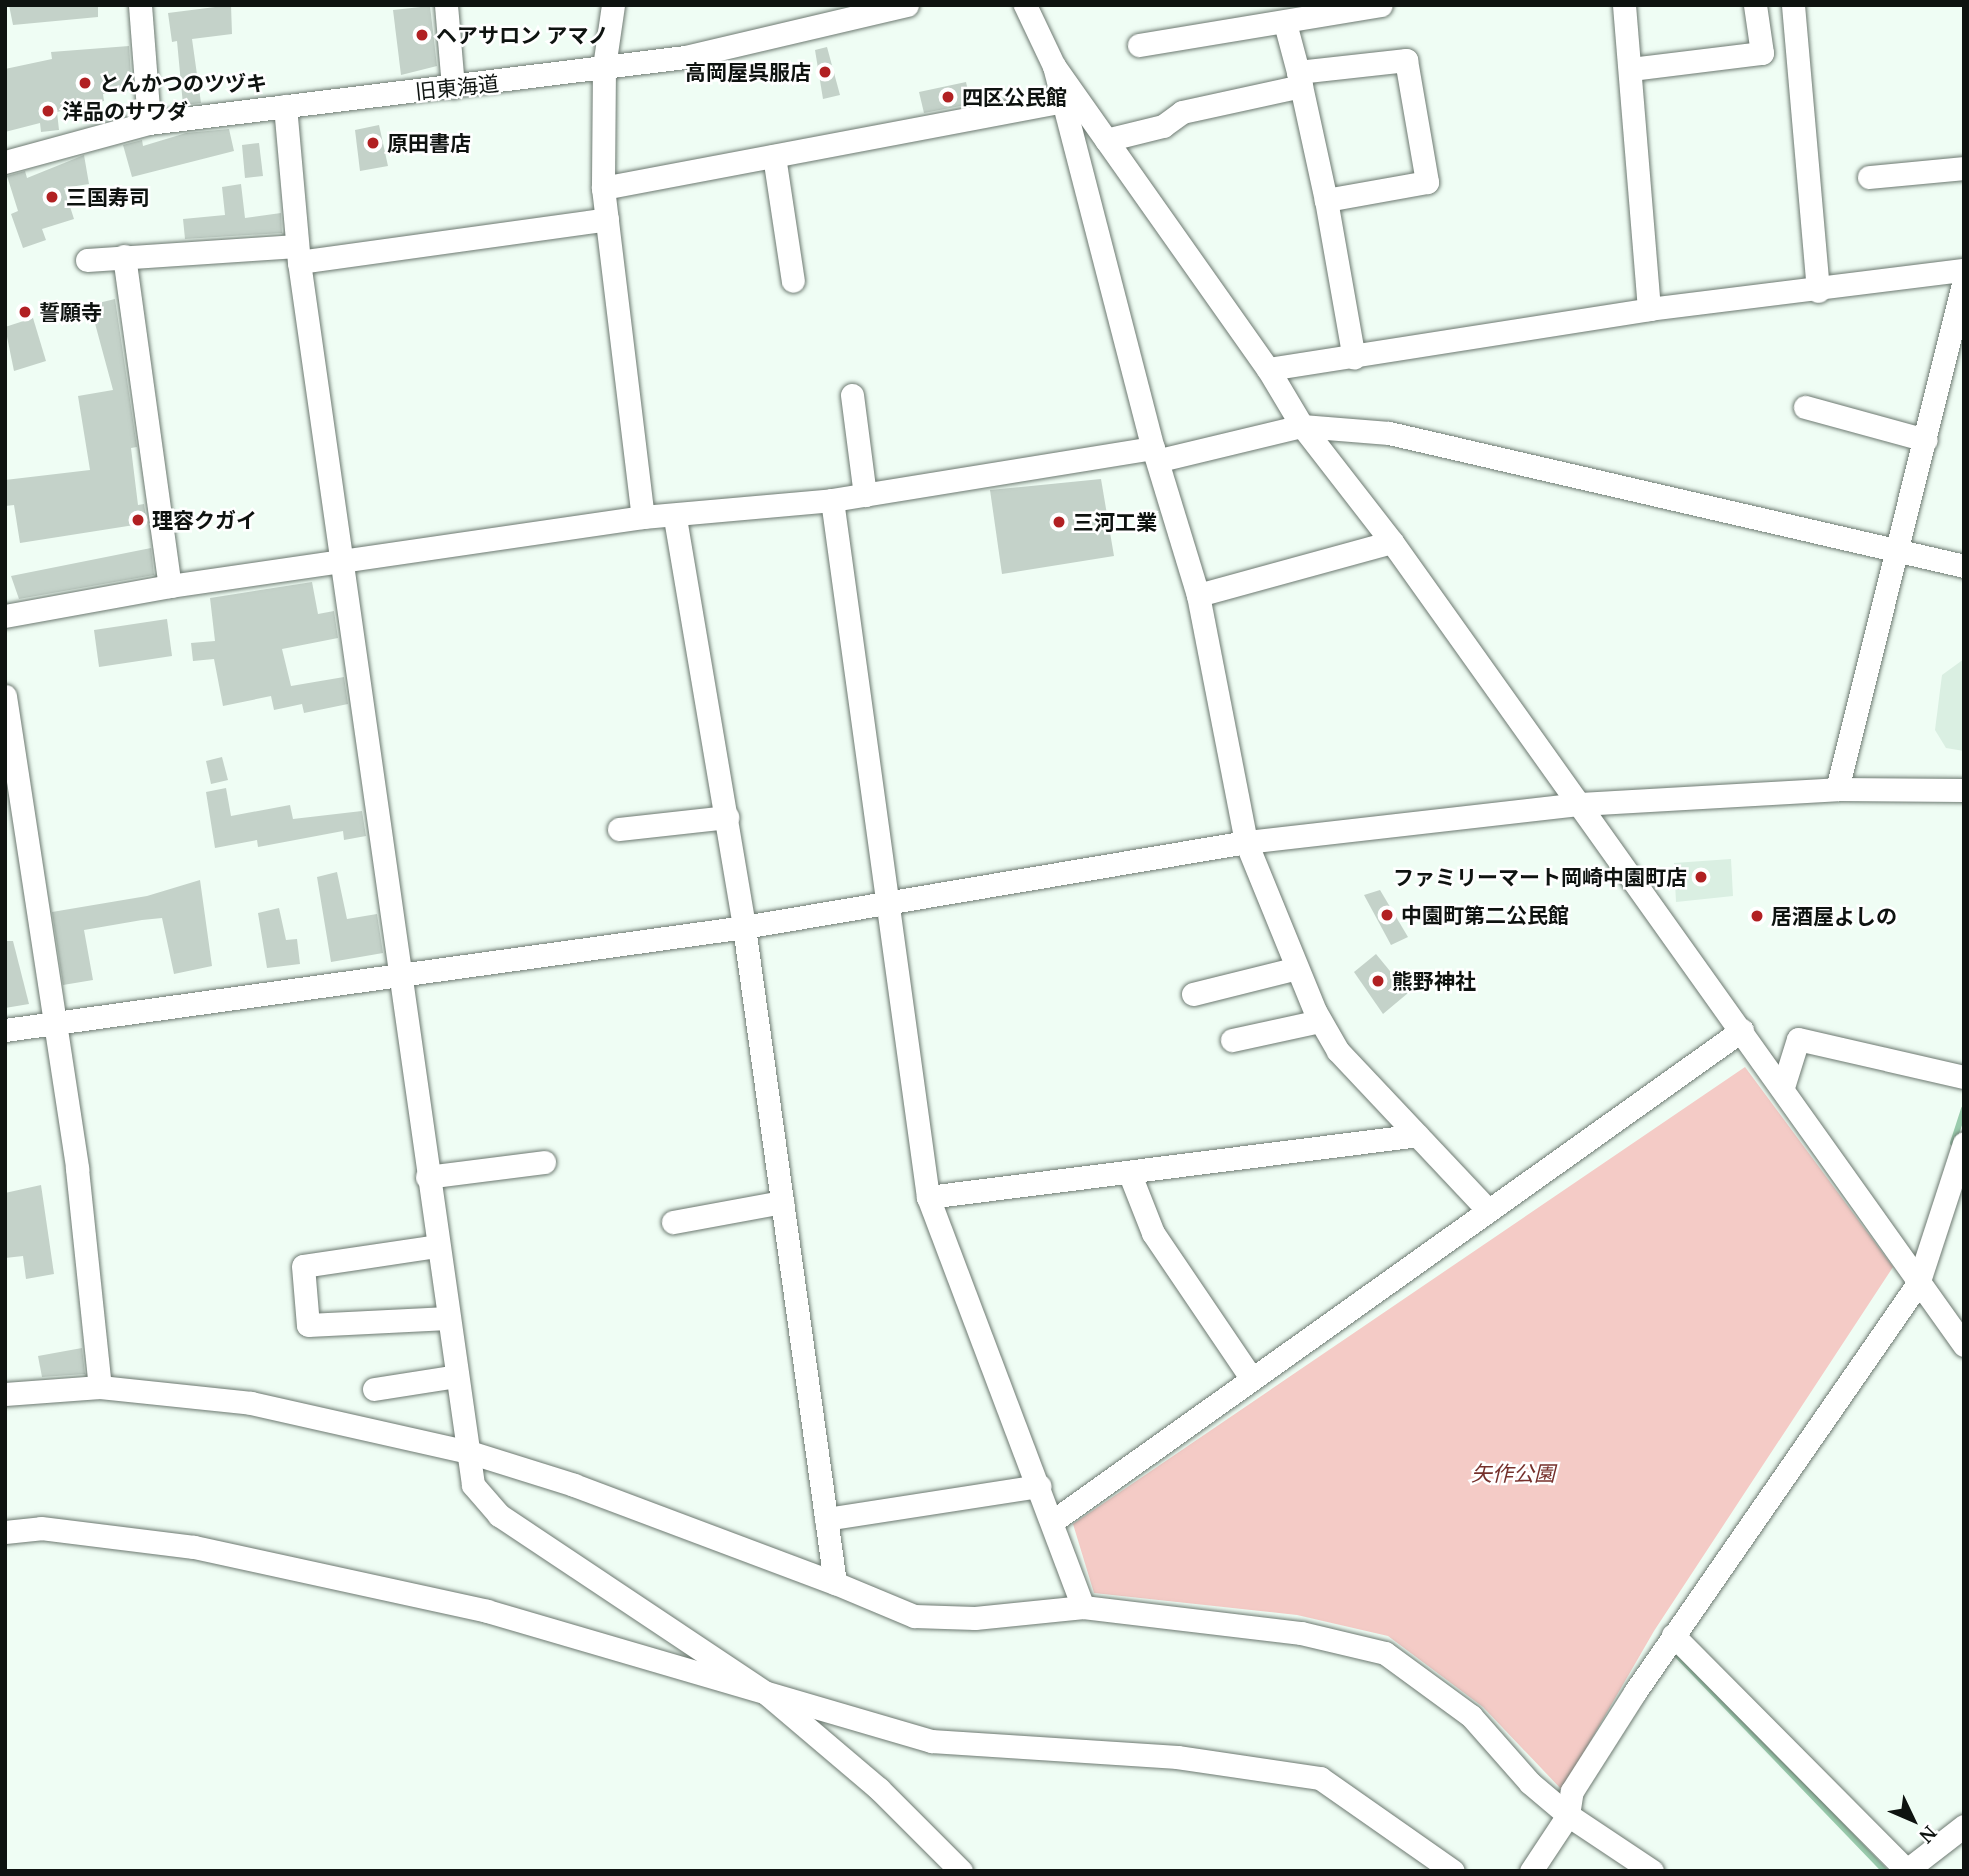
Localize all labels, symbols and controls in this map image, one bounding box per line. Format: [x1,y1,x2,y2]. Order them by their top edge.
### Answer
place label: ヘアサロン アマノ [436,22,609,48]
marker: ヘアサロン アマノ [414,27,430,43]
place label: 高岡屋呉服店 [685,59,811,85]
marker: 高岡屋呉服店 [817,64,833,80]
place label: とんかつのツヅキ [99,70,267,96]
street label: 旧東海道 [414,70,500,104]
marker: とんかつのツヅキ [77,75,93,91]
place label: 四区公民館 [962,84,1067,110]
marker: 四区公民館 [940,89,956,105]
place label: 洋品のサワダ [62,98,188,124]
marker: 洋品のサワダ [40,103,56,119]
place label: 原田書店 [387,130,471,156]
marker: 原田書店 [365,135,381,151]
place label: 三国寿司 [66,184,150,210]
marker: 三国寿司 [44,189,60,205]
place label: 誓願寺 [39,299,102,325]
marker: 誓願寺 [17,304,33,320]
place label: 理容クガイ [152,507,257,533]
place label: 三河工業 [1073,509,1157,535]
marker: 理容クガイ [130,512,146,528]
marker: 三河工業 [1051,514,1067,530]
place label: ファミリーマート岡崎中園町店 [1393,864,1687,890]
marker: ファミリーマート岡崎中園町店 [1693,869,1709,885]
place label: 中園町第二公民館 [1401,902,1569,928]
place label: 居酒屋よしの [1771,903,1897,929]
marker: 中園町第二公民館 [1379,907,1395,923]
marker: 居酒屋よしの [1749,908,1765,924]
place label: 熊野神社 [1392,968,1476,994]
marker: 熊野神社 [1370,973,1386,989]
park label: 矢作公園 [1471,1460,1555,1486]
north arrow [1878,1785,1948,1855]
text: N [1914,1820,1943,1849]

